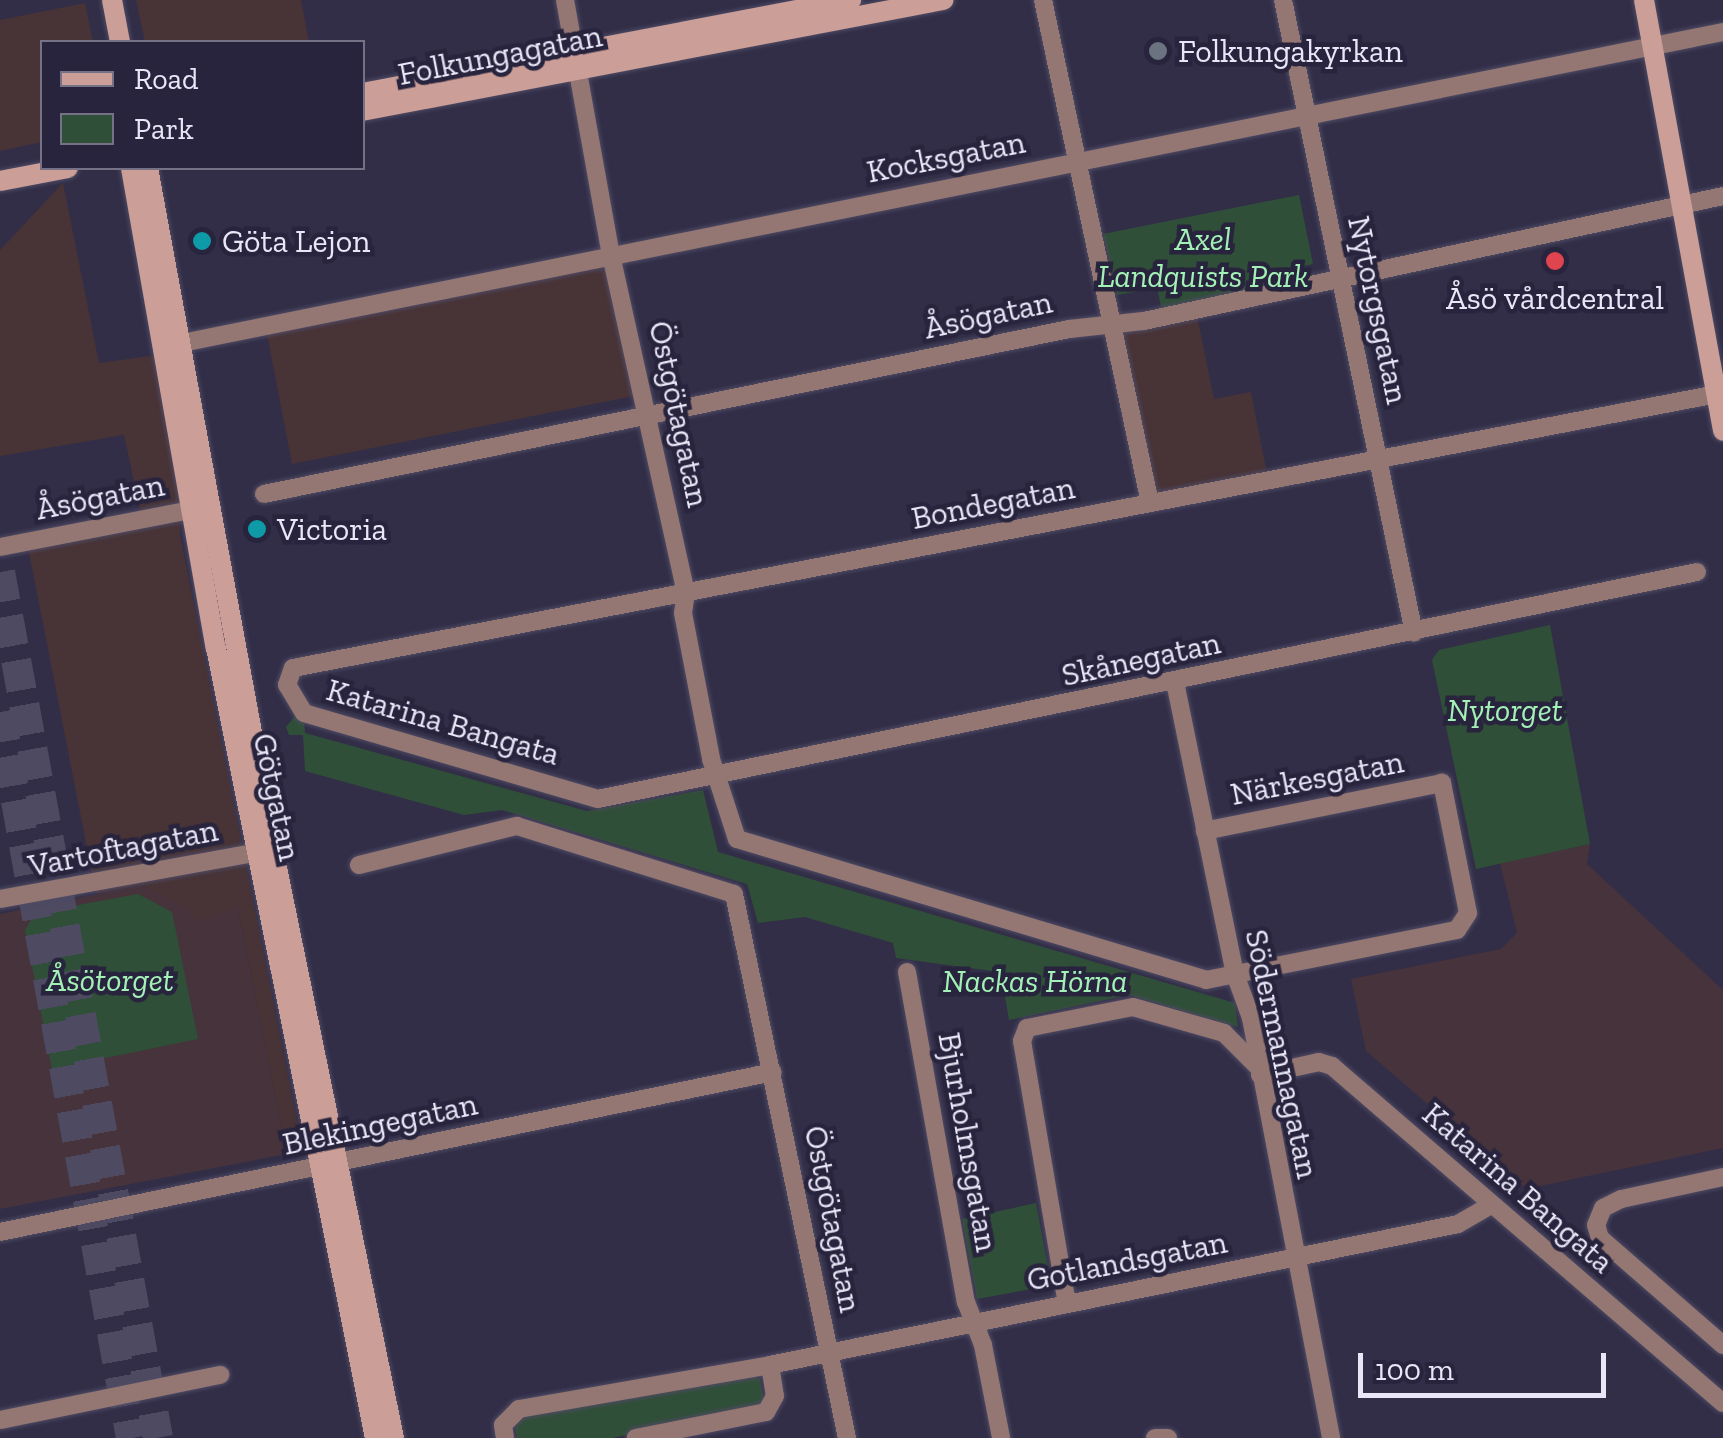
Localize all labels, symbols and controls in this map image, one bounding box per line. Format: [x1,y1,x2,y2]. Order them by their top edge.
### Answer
street label: Folkungagatan [395,16,605,94]
place label: Folkungakyrkan [1178,32,1403,70]
legend [40,40,365,170]
marker: Folkungakyrkan [1147,40,1169,62]
text: Road [134,61,199,97]
text: Park [134,111,194,147]
street label: Kocksgatan [864,123,1028,191]
street label: Nytorgsgatan [1339,213,1417,407]
park label: Axel Landquists Park [1098,221,1308,296]
place label: Göta Lejon [222,222,370,260]
marker: Göta Lejon [191,230,213,252]
marker: Åsö vårdcentral [1542,248,1568,274]
place label: Åsö vårdcentral [1446,279,1664,317]
street label: Åsögatan [921,283,1055,347]
street label: Östgötagatan [641,318,717,510]
street label: Åsögatan [33,466,167,528]
street label: Bondegatan [908,468,1078,538]
place label: Victoria [277,510,387,548]
marker: Victoria [246,518,268,540]
street label: Skånegatan [1058,623,1224,695]
street label: Katarina Bangata [322,670,564,774]
park label: Nytorget [1447,691,1563,729]
street label: Götgatan [245,730,309,864]
street label: Närkesgatan [1227,742,1407,814]
street label: Vartoftagatan [25,811,221,885]
street label: Södermannagatan [1237,926,1327,1182]
park label: Åsötorget [46,961,174,999]
park label: Nackas Hörna [943,962,1127,1000]
street label: Bjurholmsgatan [930,1029,1006,1255]
street label: Blekingegatan [279,1085,481,1163]
street label: Katarina Bangata [1415,1095,1621,1281]
street label: Östgötagatan [796,1123,870,1315]
street label: Gotlandsgatan [1024,1223,1230,1299]
scale bar [1363,1333,1610,1395]
text: 100 m [1375,1352,1454,1388]

